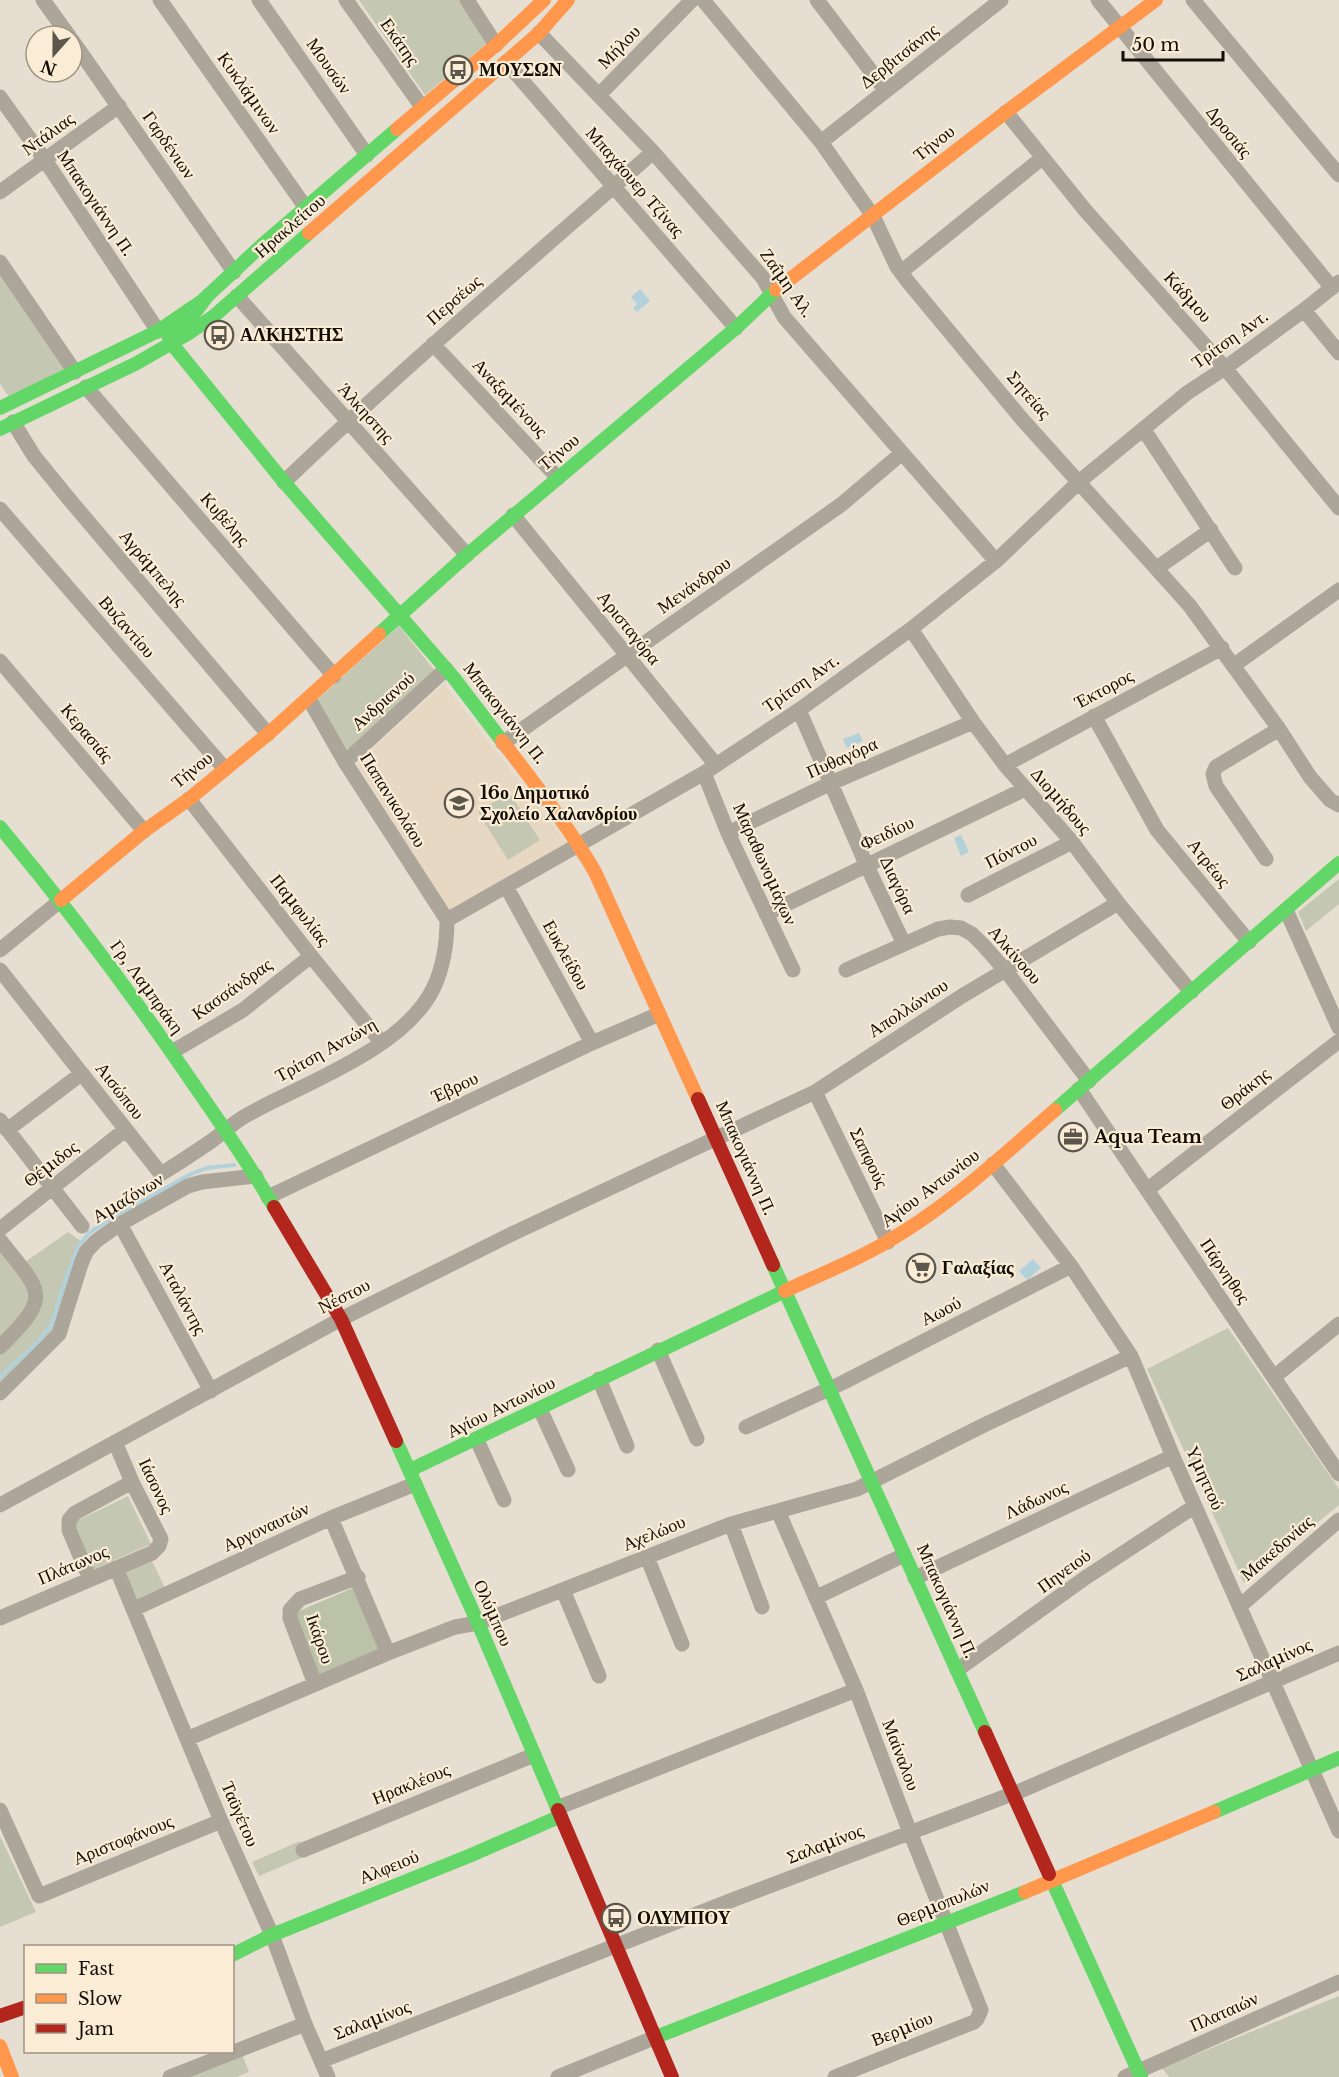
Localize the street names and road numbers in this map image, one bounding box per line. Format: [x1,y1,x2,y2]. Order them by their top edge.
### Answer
street label: Εκάτης [376,14,424,70]
street label: Δερβιτσάνης [856,19,942,93]
street label: Μήλου [593,21,645,73]
street label: Μουσών [302,34,356,98]
street label: Κυκλάμινων [213,48,285,138]
street label: Δροσιάς [1201,102,1257,162]
street label: Γαρδένιων [138,107,200,183]
street label: Ντάλιας [17,108,79,160]
street label: Τήνου [909,120,959,166]
street label: Μπαχάουερ Τζίνας [581,122,689,242]
street label: Μπακογιάννη Π. [52,146,140,260]
street label: Ηρακλείτου [250,189,330,263]
street label: Ζαΐμη Αλ. [755,244,819,322]
street label: Κάδμου [1159,267,1217,327]
street label: Περσέως [422,270,486,330]
street label: Τρίτση Αντ. [1188,305,1272,373]
street label: Αναξαμένους [468,354,552,442]
street label: Σητείας [1002,367,1056,423]
street label: Άλκηστης [333,378,399,448]
street label: Τήνου [534,429,584,475]
street label: Κυβέλης [196,488,254,550]
street label: Αγράμπελης [115,525,191,611]
street label: Μενάνδρου [653,552,735,618]
street label: Αρισταγόρα [593,587,666,670]
street label: Βυζαντίου [94,591,160,663]
street label: Τρίτση Αντ. [759,649,843,717]
street label: Μπακογιάννη Π. [458,658,552,768]
street label: Έκτορος [1070,665,1137,714]
street label: Ανδριανού [347,667,419,735]
street label: Κερασιάς [56,699,118,767]
street label: Πυθαγόρα [803,732,881,783]
street label: Τήνου [167,747,217,793]
street label: Παπανικολάου [355,749,431,852]
street label: Διομήδους [1026,763,1096,839]
street label: Μαραθωνομάχων [728,799,802,929]
street label: Φειδίου [857,811,917,855]
street label: Πόντου [981,829,1041,873]
street label: Ατρέως [1183,834,1235,892]
street label: Διαγόρα [875,853,921,918]
street label: Παμφυλίας [265,870,335,950]
street label: Ευκλείδου [538,916,594,994]
street label: Αλκίνοου [984,921,1046,989]
street label: Γρ, Λαμπράκη [106,936,188,1038]
street label: Κασσάνδρας [188,953,276,1025]
street label: Απολλώνιου [864,974,952,1042]
street label: Τρίτση Αντώνη [271,1013,381,1087]
street label: Αισώπου [91,1058,149,1124]
street label: Θράκης [1216,1063,1274,1115]
street label: Έβρου [427,1067,482,1108]
street label: Μπακογιάννη Π. [711,1097,781,1219]
street label: Σαπφούς [845,1124,893,1192]
street label: Θέμιδος [19,1136,83,1192]
street label: Αγίου Αντωνίου [876,1144,984,1232]
street label: Αμαζόνων [88,1168,168,1228]
street label: Πάρνηθος [1195,1234,1255,1308]
street label: Αταλάντης [155,1258,211,1338]
street label: Νέστου [314,1274,374,1318]
street label: Αωού [917,1291,965,1331]
street label: Αγίου Αντωνίου [443,1371,559,1443]
street label: Υμηττού [1181,1443,1229,1514]
street label: Ιάσονος [134,1455,178,1517]
street label: Λάδωνος [1001,1476,1071,1524]
street label: Αργοναυτών [219,1497,313,1557]
street label: Αχελώου [619,1510,689,1556]
street label: Μακεδονίας [1236,1510,1318,1586]
street label: Πλάτωνος [34,1540,112,1590]
street label: Μπακογιάννη Π. [912,1540,982,1662]
street label: Πηνειού [1033,1544,1095,1598]
street label: Ολύμπου [469,1576,517,1650]
street label: Ικάρου [301,1611,339,1667]
street label: Σαλαμίνος [1233,1634,1315,1686]
street label: Μαίναλου [877,1716,925,1794]
street label: Ηρακλέους [369,1758,453,1810]
street label: Ταϋγέτου [216,1778,264,1850]
street label: Αριστοφάνους [70,1810,176,1870]
street label: Σαλαμίνος [784,1819,866,1869]
street label: Αλφειού [356,1845,422,1889]
street label: Θερμοπυλών [893,1874,993,1932]
street label: Πλαταιών [1186,1987,1262,2037]
street label: Σαλαμίνος [331,1995,413,2045]
street label: Βερμίου [868,2007,936,2051]

